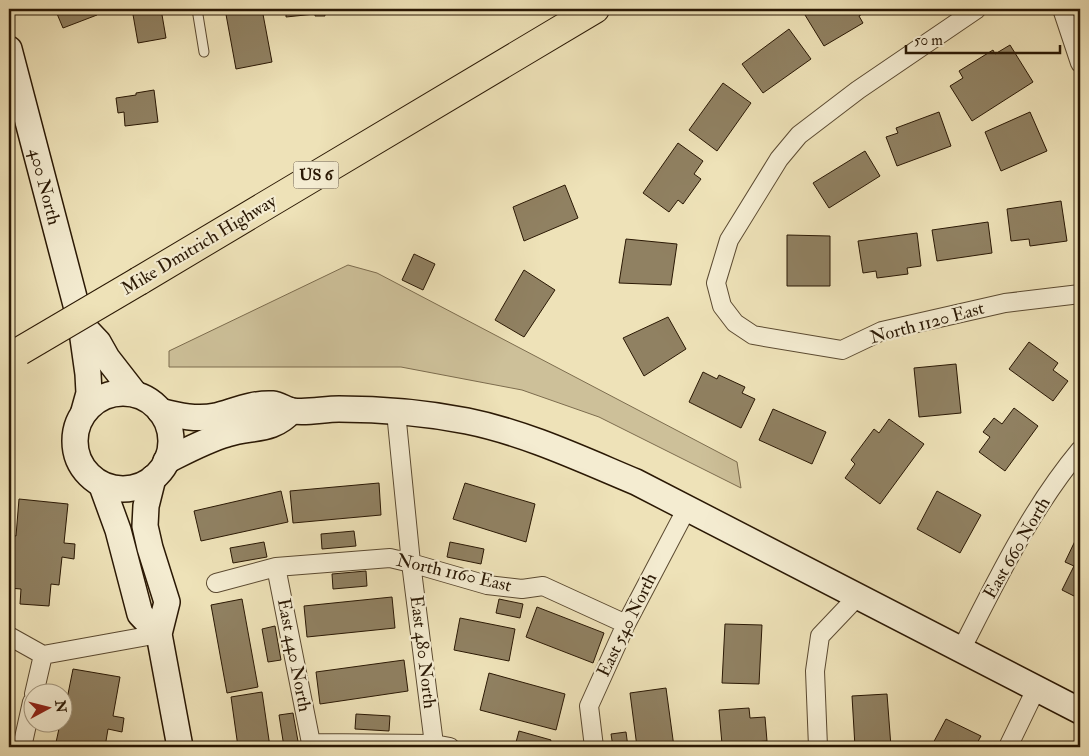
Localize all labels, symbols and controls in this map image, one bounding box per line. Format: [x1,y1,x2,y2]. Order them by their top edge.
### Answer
scale bar [906,22,1060,54]
text: 50 m [914,31,943,50]
street label: 400 North [24,146,66,228]
road number: US 6 [294,162,338,188]
street label: Mike Dmitrich Highway [117,189,282,300]
street label: North 1120 East [867,297,987,349]
street label: East 660 North [979,493,1056,603]
street label: North 1160 East [394,549,514,597]
street label: East 540 North [592,569,662,681]
street label: East 480 North [405,594,441,710]
street label: East 440 North [272,596,316,714]
north arrow [22,684,72,734]
text: N [51,698,70,714]

